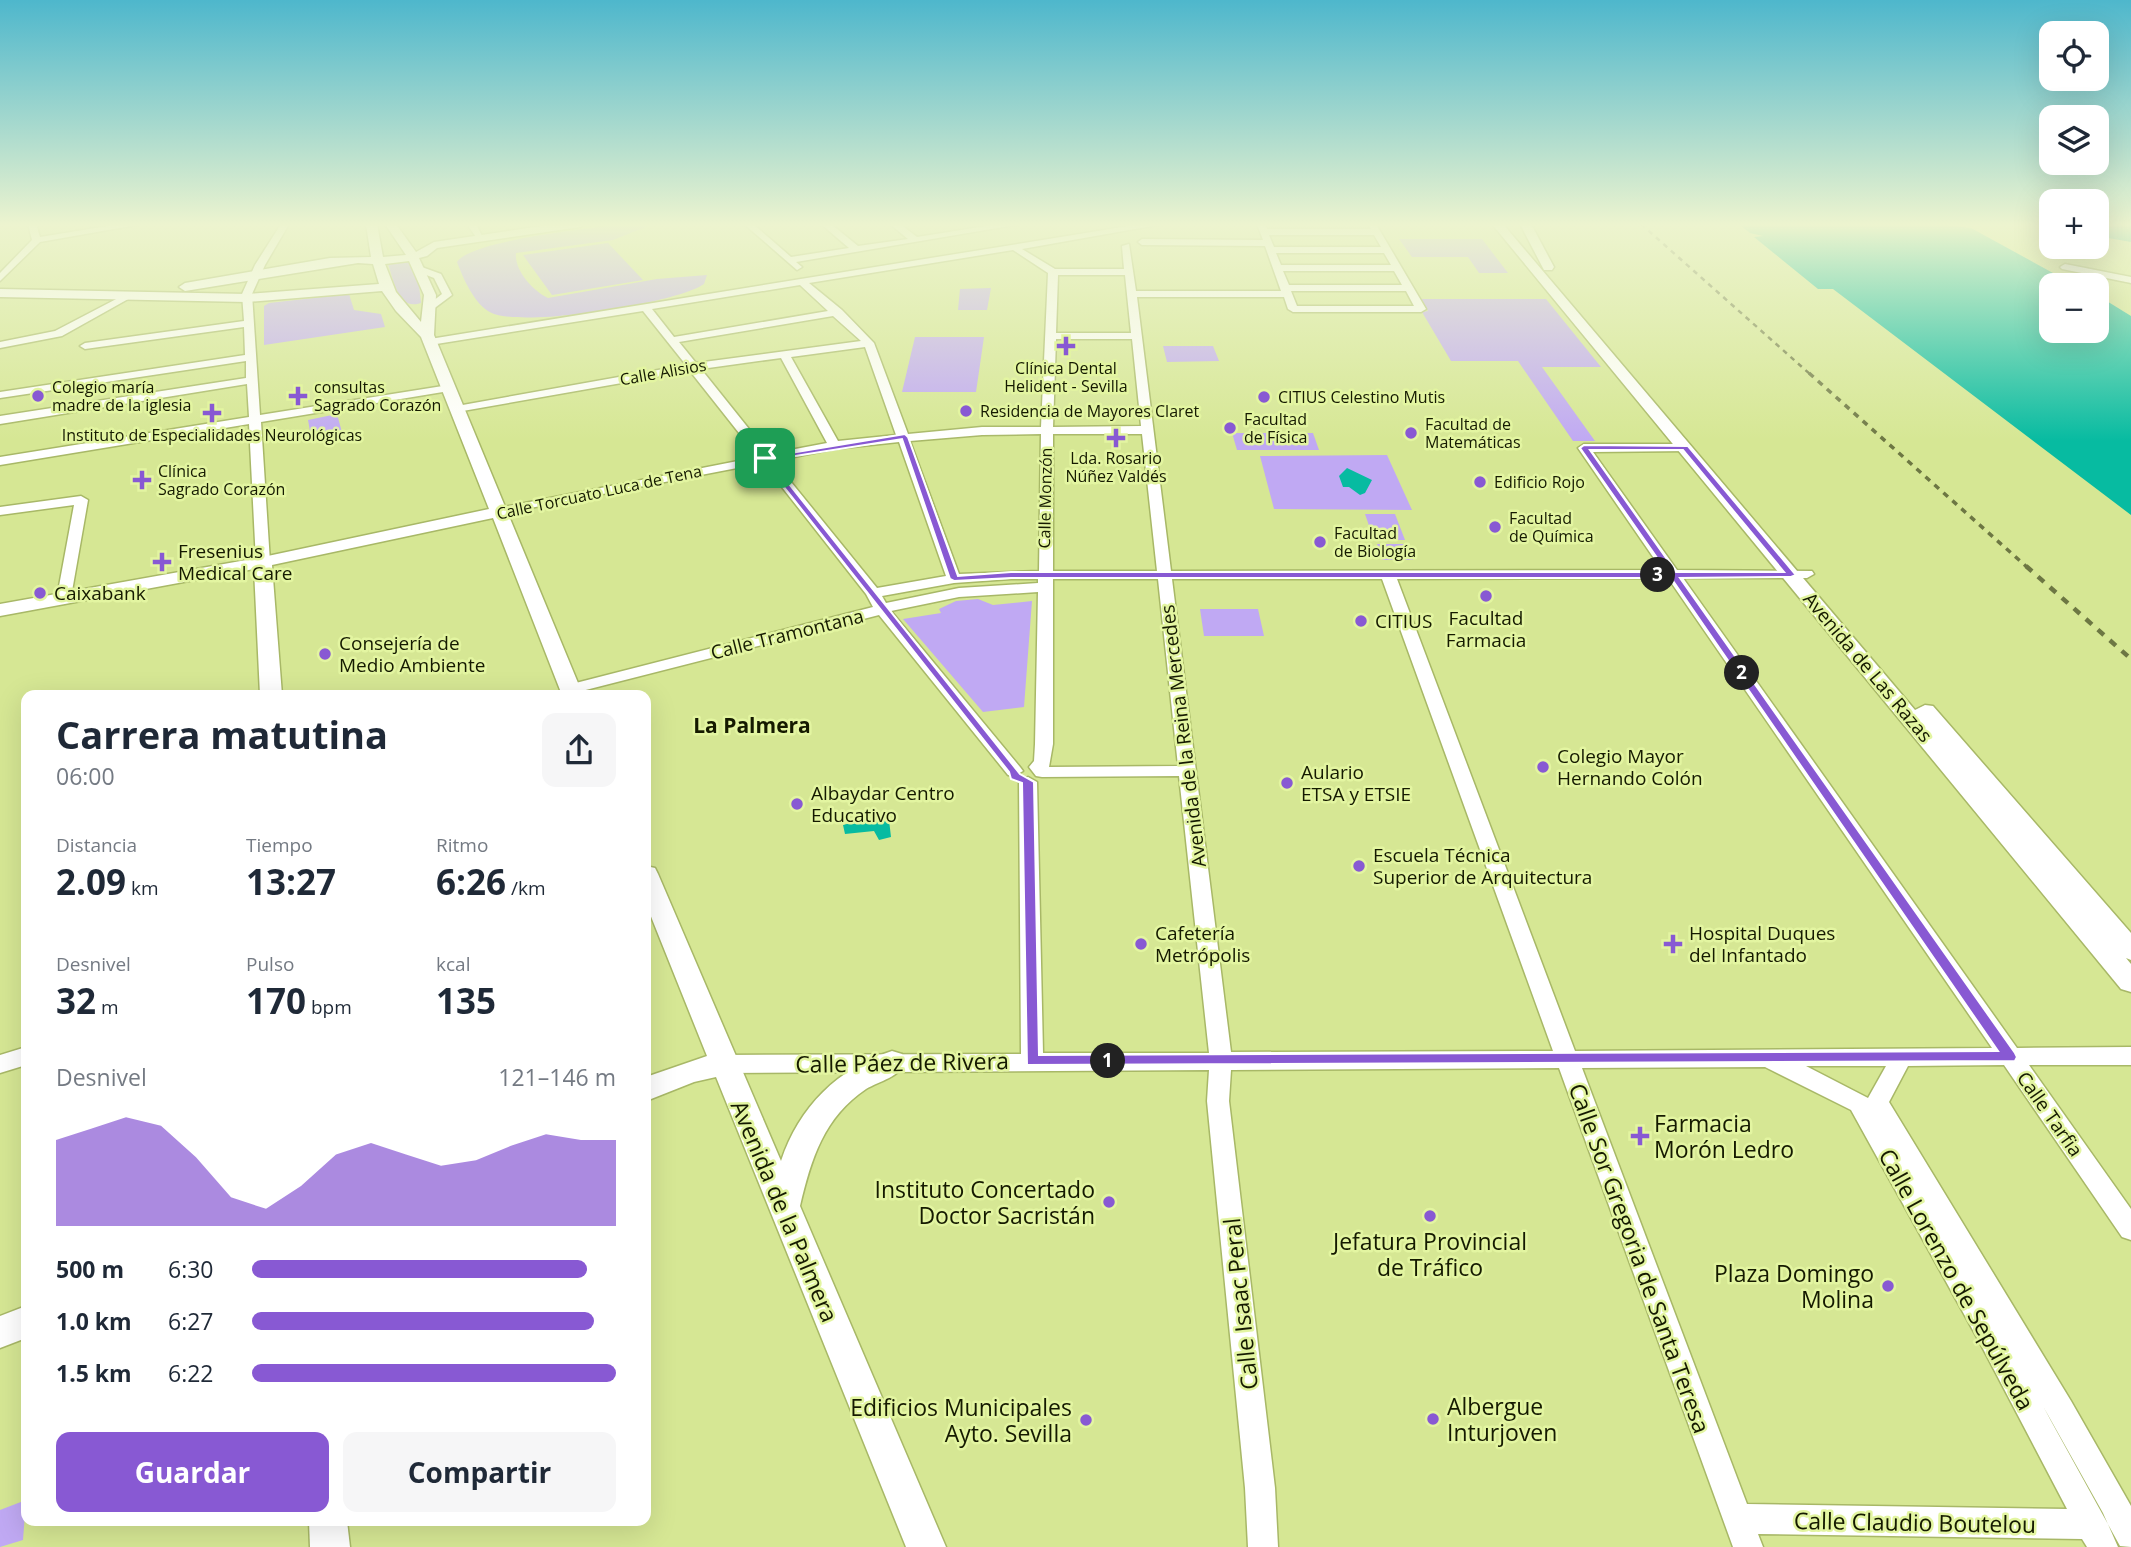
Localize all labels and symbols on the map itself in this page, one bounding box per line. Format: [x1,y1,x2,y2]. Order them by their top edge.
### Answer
marker: Clínica Dental Helident - Sevilla [1056,336,1076,356]
street label: Calle Alisios [618,354,708,390]
place label: Clínica Dental Helident - Sevilla [1004,357,1128,397]
place label: Colegio maría madre de la iglesia [52,376,192,416]
place label: consultas Sagrado Corazón [314,376,441,416]
marker: consultas Sagrado Corazón [288,386,308,406]
place label: CITIUS Celestino Mutis [1278,386,1445,408]
marker: Colegio maría madre de la iglesia [30,388,46,404]
marker: CITIUS Celestino Mutis [1256,389,1272,405]
place label: Residencia de Mayores Claret [980,400,1200,422]
marker: Instituto de Especialidades Neurológicas [202,403,222,423]
marker: Residencia de Mayores Claret [958,403,974,419]
place label: Facultad de Física [1244,408,1307,448]
place label: Facultad de Matemáticas [1425,413,1521,453]
marker: Facultad de Física [1222,420,1238,436]
place label: Instituto de Especialidades Neurológicas [62,424,362,446]
marker: Facultad de Matemáticas [1403,425,1419,441]
pin [735,428,795,488]
marker: Lda. Rosario Núñez Valdés [1108,430,1124,446]
street label: Calle Monzón [1033,447,1057,549]
place label: Lda. Rosario Núñez Valdés [1065,447,1167,487]
street label: Calle Torcuato Luca de Tena [494,459,704,525]
place label: Clínica Sagrado Corazón [158,460,285,500]
marker: Clínica Sagrado Corazón [132,470,152,490]
place label: Edificio Rojo [1494,471,1585,493]
marker: Edificio Rojo [1472,474,1488,490]
place label: Facultad de Química [1509,507,1594,547]
marker: Facultad de Química [1487,519,1503,535]
place label: Facultad de Biología [1334,522,1416,562]
marker: Facultad de Biología [1312,534,1328,550]
place label: Fresenius Medical Care [178,538,293,586]
marker: Fresenius Medical Care [152,552,172,572]
pin: 3 [1640,558,1676,592]
place label: Caixabank [54,580,146,606]
marker: Caixabank [32,585,48,601]
street label: Avenida de Las Razas [1798,587,1938,747]
marker: Facultad Farmacia [1478,588,1494,604]
street label: Calle Tramontana [708,602,866,666]
street label: Avenida de la Reina Mercedes [1154,603,1212,869]
place label: Facultad Farmacia [1446,605,1526,653]
place label: CITIUS [1375,608,1432,634]
marker: CITIUS [1353,613,1369,629]
place label: Consejería de Medio Ambiente [339,630,485,678]
marker: Consejería de Medio Ambiente [317,646,333,662]
pin: 2 [1724,656,1760,690]
district label: La Palmera [693,711,811,739]
place label: Colegio Mayor Hernando Colón [1557,743,1703,791]
place label: Aulario ETSA y ETSIE [1301,759,1411,807]
marker: Colegio Mayor Hernando Colón [1535,759,1551,775]
marker: Aulario ETSA y ETSIE [1279,775,1295,791]
place label: Albaydar Centro Educativo [811,780,955,828]
marker: Albaydar Centro Educativo [789,796,805,812]
place label: Escuela Técnica Superior de Arquitectura [1373,842,1592,890]
marker: Escuela Técnica Superior de Arquitectura [1351,858,1367,874]
place label: Cafetería Metrópolis [1155,920,1250,968]
place label: Hospital Duques del Infantado [1689,920,1835,968]
marker: Hospital Duques del Infantado [1663,934,1683,954]
marker: Cafetería Metrópolis [1133,936,1149,952]
street label: Calle Páez de Rivera [795,1044,1009,1080]
pin: 1 [1090,1044,1126,1078]
street label: Calle Tarfia [2011,1066,2089,1162]
street label: Calle Sor Gregoria de Santa Teresa [1562,1079,1718,1437]
street label: Avenida de la Palmera [724,1095,846,1327]
place label: Farmacia Morón Ledro [1654,1107,1794,1165]
marker: Farmacia Morón Ledro [1632,1128,1648,1144]
street label: Calle Lorenzo de Sepúlveda [1872,1143,2042,1415]
place label: Instituto Concertado Doctor Sacristán [875,1173,1095,1231]
marker: Instituto Concertado Doctor Sacristán [1101,1194,1117,1210]
marker: Jefatura Provincial de Tráfico [1422,1208,1438,1224]
street label: Calle Isaac Peral [1215,1217,1265,1391]
place label: Jefatura Provincial de Tráfico [1331,1225,1527,1283]
place label: Plaza Domingo Molina [1714,1257,1874,1315]
marker: Plaza Domingo Molina [1880,1278,1896,1294]
place label: Albergue Inturjoven [1447,1390,1557,1448]
place label: Edificios Municipales Ayto. Sevilla [850,1391,1072,1449]
marker: Albergue Inturjoven [1425,1411,1441,1427]
marker: Edificios Municipales Ayto. Sevilla [1078,1412,1094,1428]
street label: Calle Claudio Boutelou [1794,1504,2036,1540]

